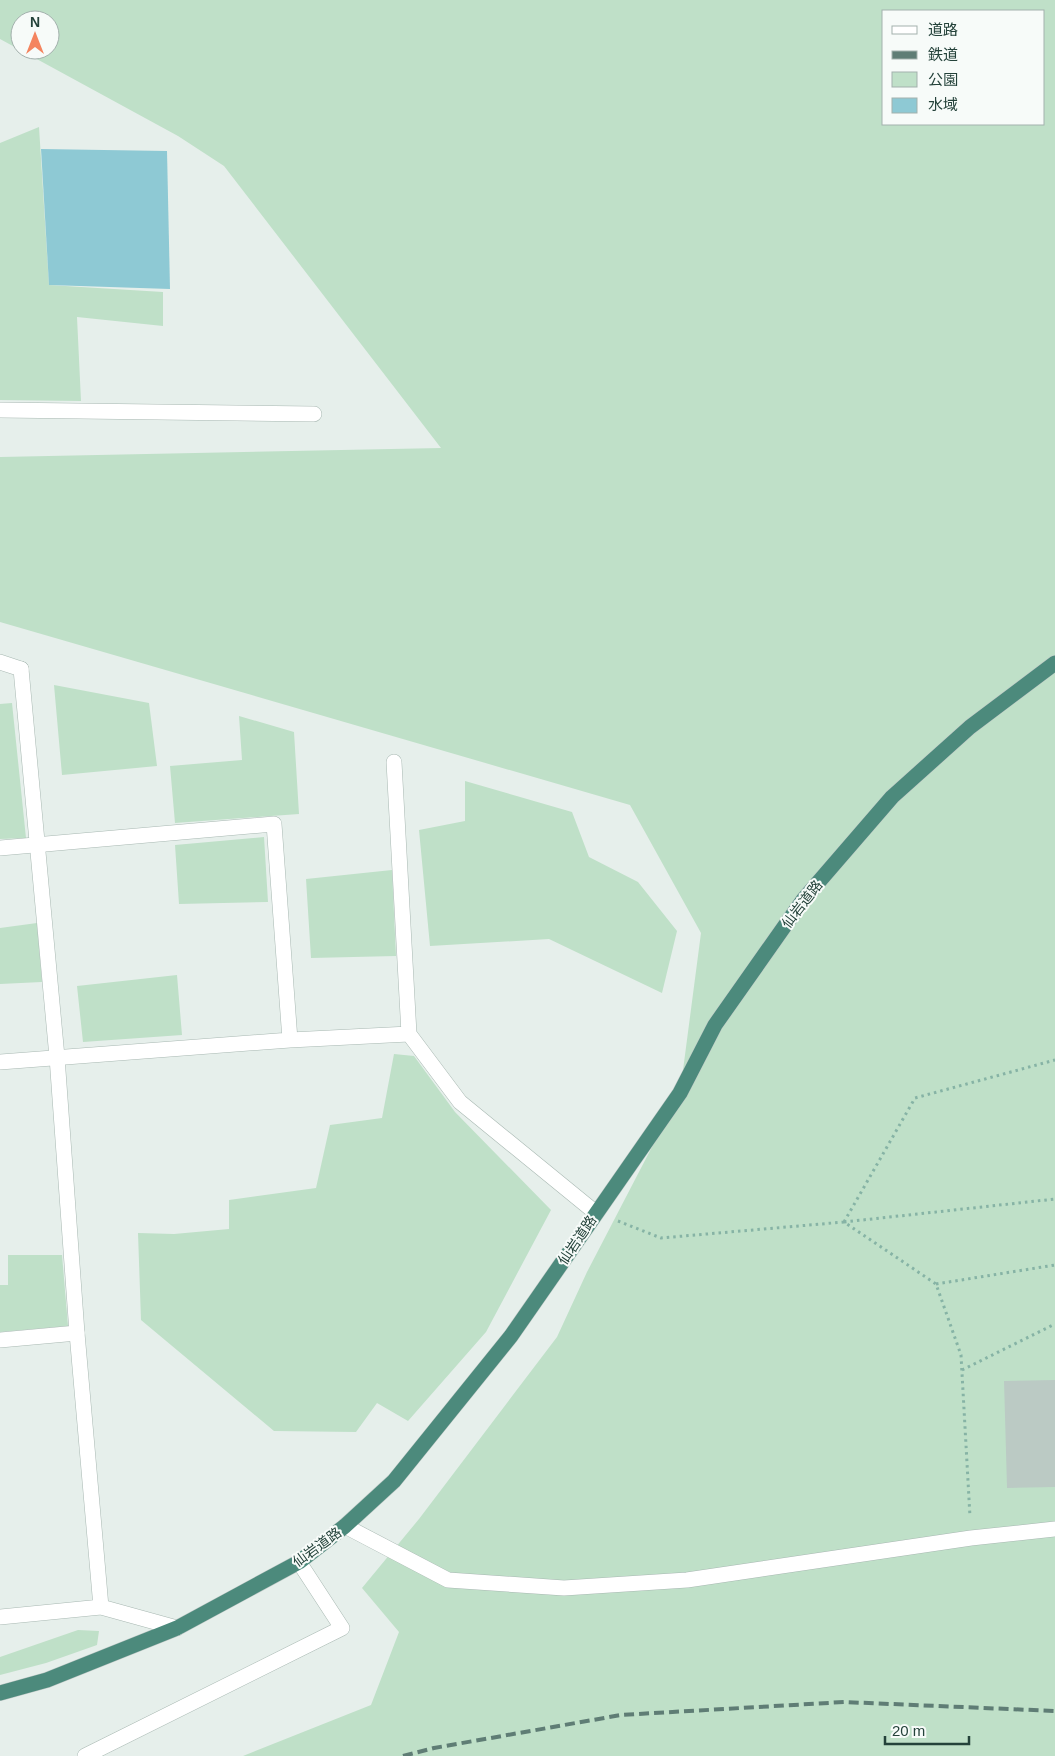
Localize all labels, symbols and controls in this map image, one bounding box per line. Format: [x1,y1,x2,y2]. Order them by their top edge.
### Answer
north arrow [10,10,60,60]
legend [882,10,1045,125]
text: N [30,14,40,30]
text: 道路 [928,21,958,38]
text: 鉄道 [928,46,958,63]
text: 公園 [928,71,958,88]
text: 水域 [928,96,958,113]
street label: 仙岩道路 [778,877,826,931]
street label: 仙岩道路 [555,1212,599,1268]
street label: 仙岩道路 [290,1524,344,1570]
scale bar [885,1714,969,1746]
text: 20 m [892,1722,925,1739]

